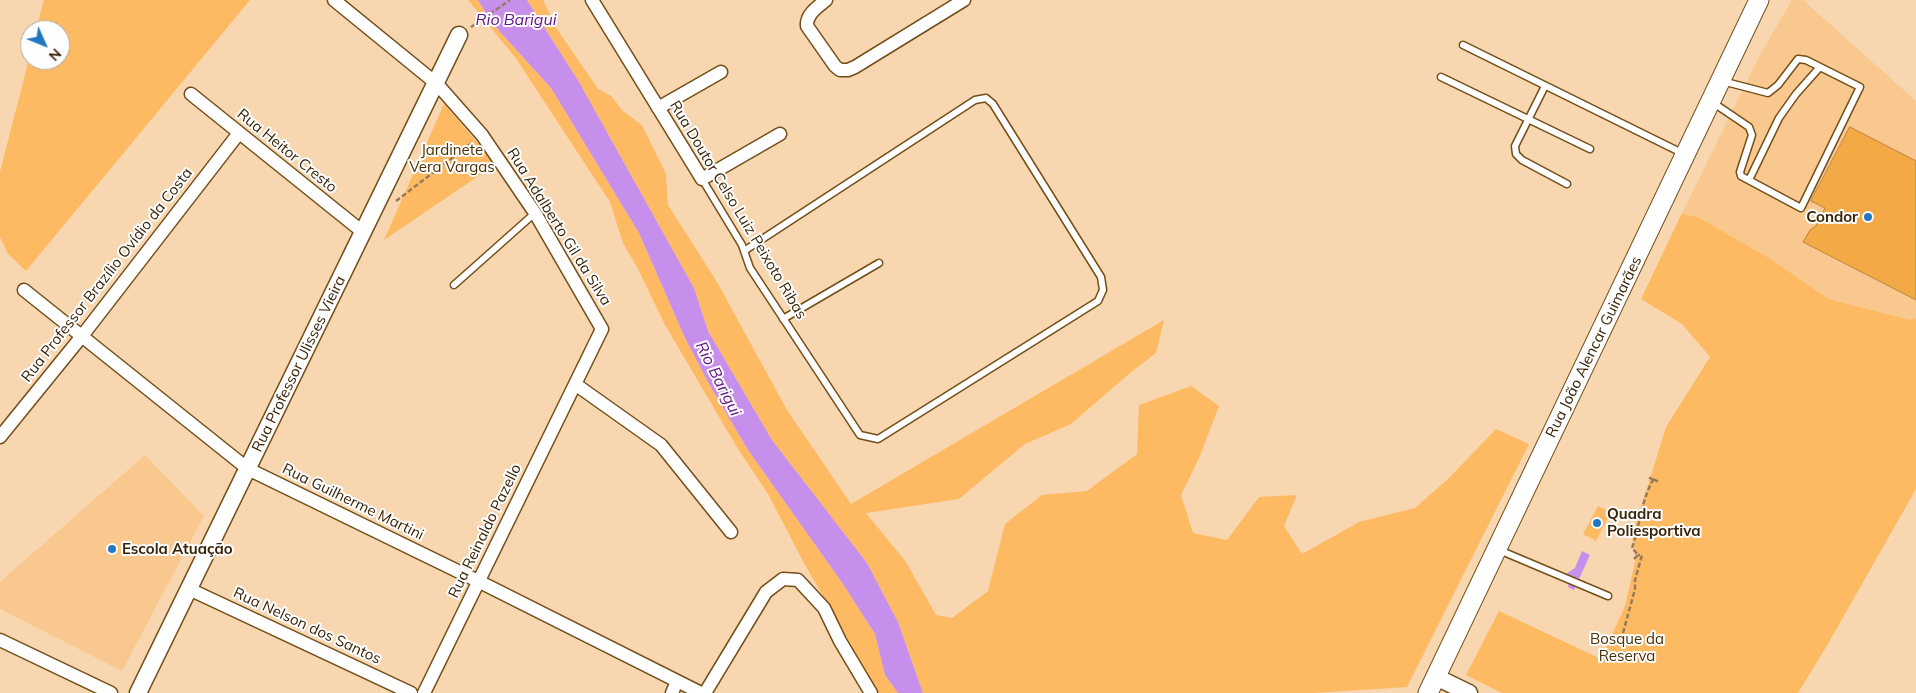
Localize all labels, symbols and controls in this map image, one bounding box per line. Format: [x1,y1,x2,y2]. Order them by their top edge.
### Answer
water label: Rio Barigui [476,10,556,30]
north arrow [20,20,70,70]
text: N [45,45,65,65]
street label: Rua Doutor Celso Luiz Peixoto Ribas [666,98,810,322]
street label: Rua Heitor Cresto [233,105,341,197]
park label: Jardinete Vera Vargas [409,141,495,176]
street label: Rua Adalberto Gil da Silva [503,145,615,309]
street label: Rua Professor Brazílio Ovídio da Costa [18,164,196,386]
place label: Condor [1806,208,1858,226]
marker: Condor [1862,211,1874,223]
street label: Rua João Alencar Guimarães [1542,253,1646,441]
street label: Rua Professor Ulisses Vieira [248,273,350,455]
water label: Rio Barigui [691,339,745,419]
street label: Rua Guilherme Martini [279,460,427,544]
street label: Rua Reinaldo Pazello [445,461,525,601]
place label: Quadra Poliesportiva [1607,505,1700,540]
marker: Quadra Poliesportiva [1591,517,1603,529]
place label: Escola Atuação [122,540,233,558]
marker: Escola Atuação [106,543,118,555]
street label: Rua Nelson dos Santos [230,584,384,668]
park label: Bosque da Reserva [1590,630,1664,665]

